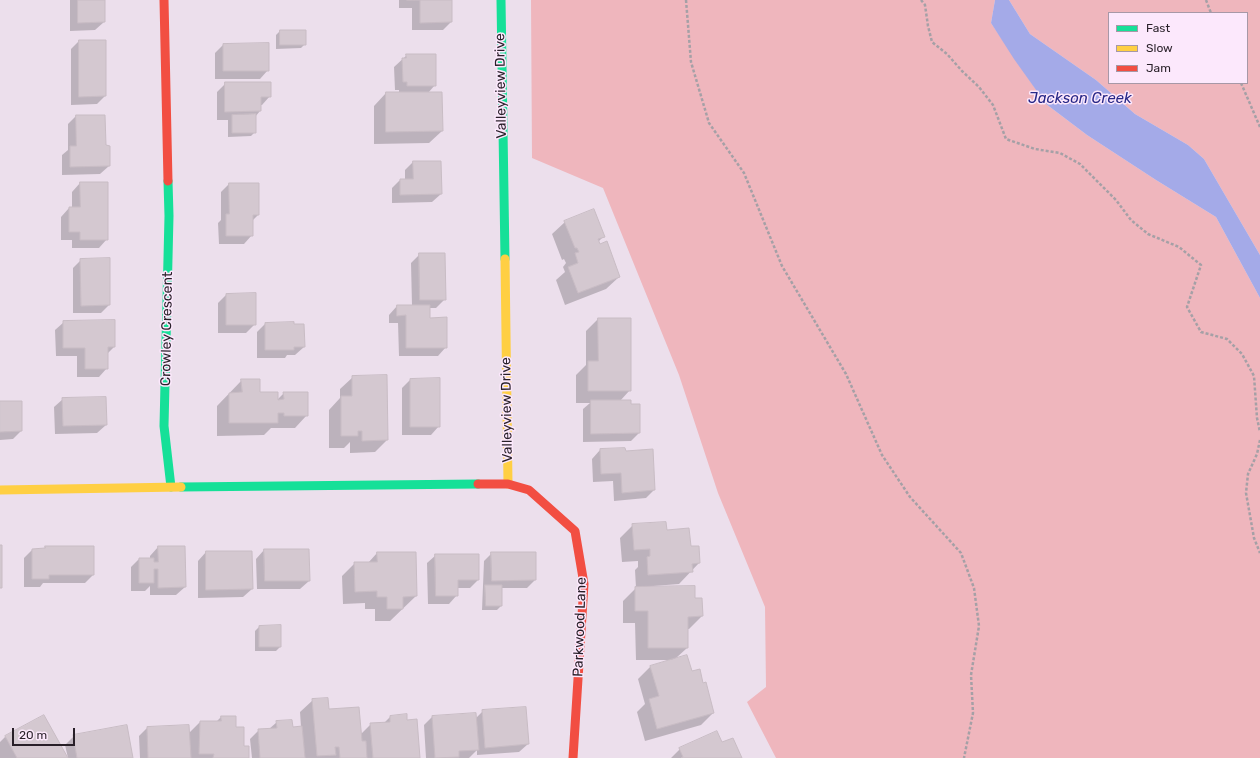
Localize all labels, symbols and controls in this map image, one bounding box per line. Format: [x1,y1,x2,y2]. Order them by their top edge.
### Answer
legend [1108,12,1248,84]
text: Fast [1146,21,1170,35]
street label: Valleyview Drive [492,33,510,139]
text: Slow [1146,41,1173,55]
text: Jam [1146,61,1171,75]
water label: Jackson Creek [1028,90,1132,108]
street label: Crowley Crescent [158,272,176,386]
street label: Valleyview Drive [498,357,516,463]
street label: Parkwood Lane [570,577,590,677]
scale bar [14,720,77,746]
text: 20 m [19,728,47,742]

